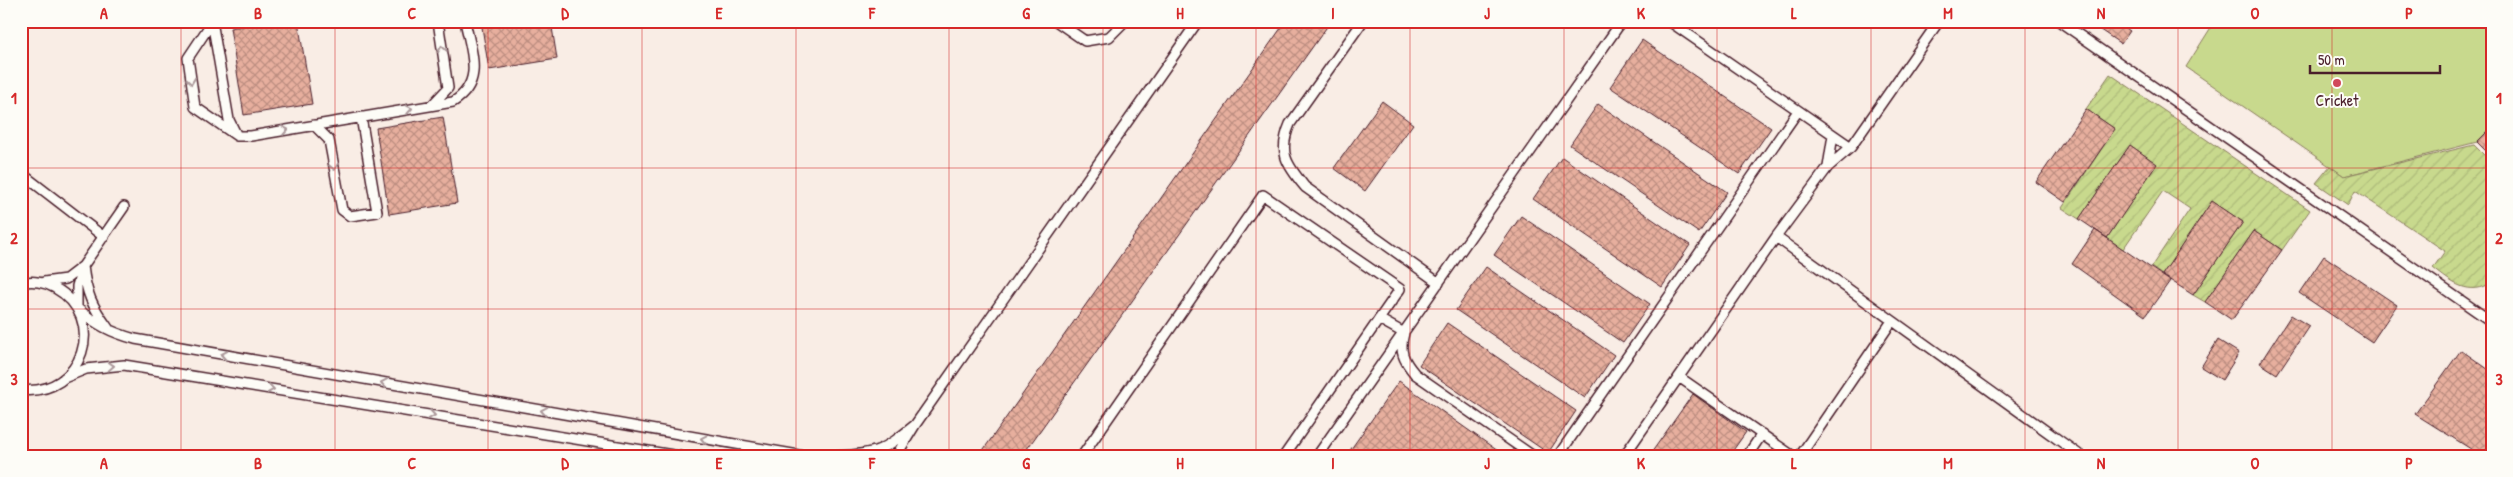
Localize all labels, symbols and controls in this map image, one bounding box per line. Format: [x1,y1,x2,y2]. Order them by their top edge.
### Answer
text: A [100,2,108,24]
text: B [254,2,262,24]
text: C [408,2,417,24]
text: D [561,2,569,24]
text: E [715,2,723,24]
text: F [868,2,876,24]
text: G [1022,2,1030,24]
text: H [1176,2,1184,24]
text: I [1331,2,1335,24]
text: J [1484,2,1490,24]
text: K [1637,2,1646,24]
text: L [1791,2,1797,24]
text: M [1943,2,1953,24]
text: N [2097,2,2106,24]
text: O [2251,2,2260,24]
text: P [2405,2,2413,24]
scale bar [2310,42,2440,74]
one-way arrow [437,44,448,52]
text: 50 m [2318,49,2345,70]
one-way arrow [185,77,196,85]
marker: Cricket [2331,77,2343,89]
text: 1 [11,87,17,109]
text: 1 [2496,87,2502,109]
place label: Cricket [2315,89,2359,111]
one-way arrow [405,104,414,114]
one-way arrow [281,126,289,136]
one-way arrow [328,163,339,172]
text: 2 [10,227,18,249]
text: 2 [2495,227,2503,249]
one-way arrow [220,350,228,360]
one-way arrow [107,360,115,371]
text: 3 [10,368,18,390]
text: 3 [2495,368,2503,390]
one-way arrow [380,378,388,388]
one-way arrow [267,384,276,394]
one-way arrow [540,406,549,416]
one-way arrow [427,410,436,420]
one-way arrow [700,435,709,445]
text: A [100,452,108,474]
text: B [254,452,262,474]
text: C [408,452,417,474]
text: D [561,452,569,474]
text: E [715,452,723,474]
text: F [868,452,876,474]
text: G [1022,452,1030,474]
text: H [1176,452,1184,474]
text: I [1331,452,1335,474]
text: J [1484,452,1490,474]
text: K [1637,452,1646,474]
text: L [1791,452,1797,474]
text: M [1943,452,1953,474]
text: N [2097,452,2106,474]
text: O [2251,452,2260,474]
text: P [2405,452,2413,474]

